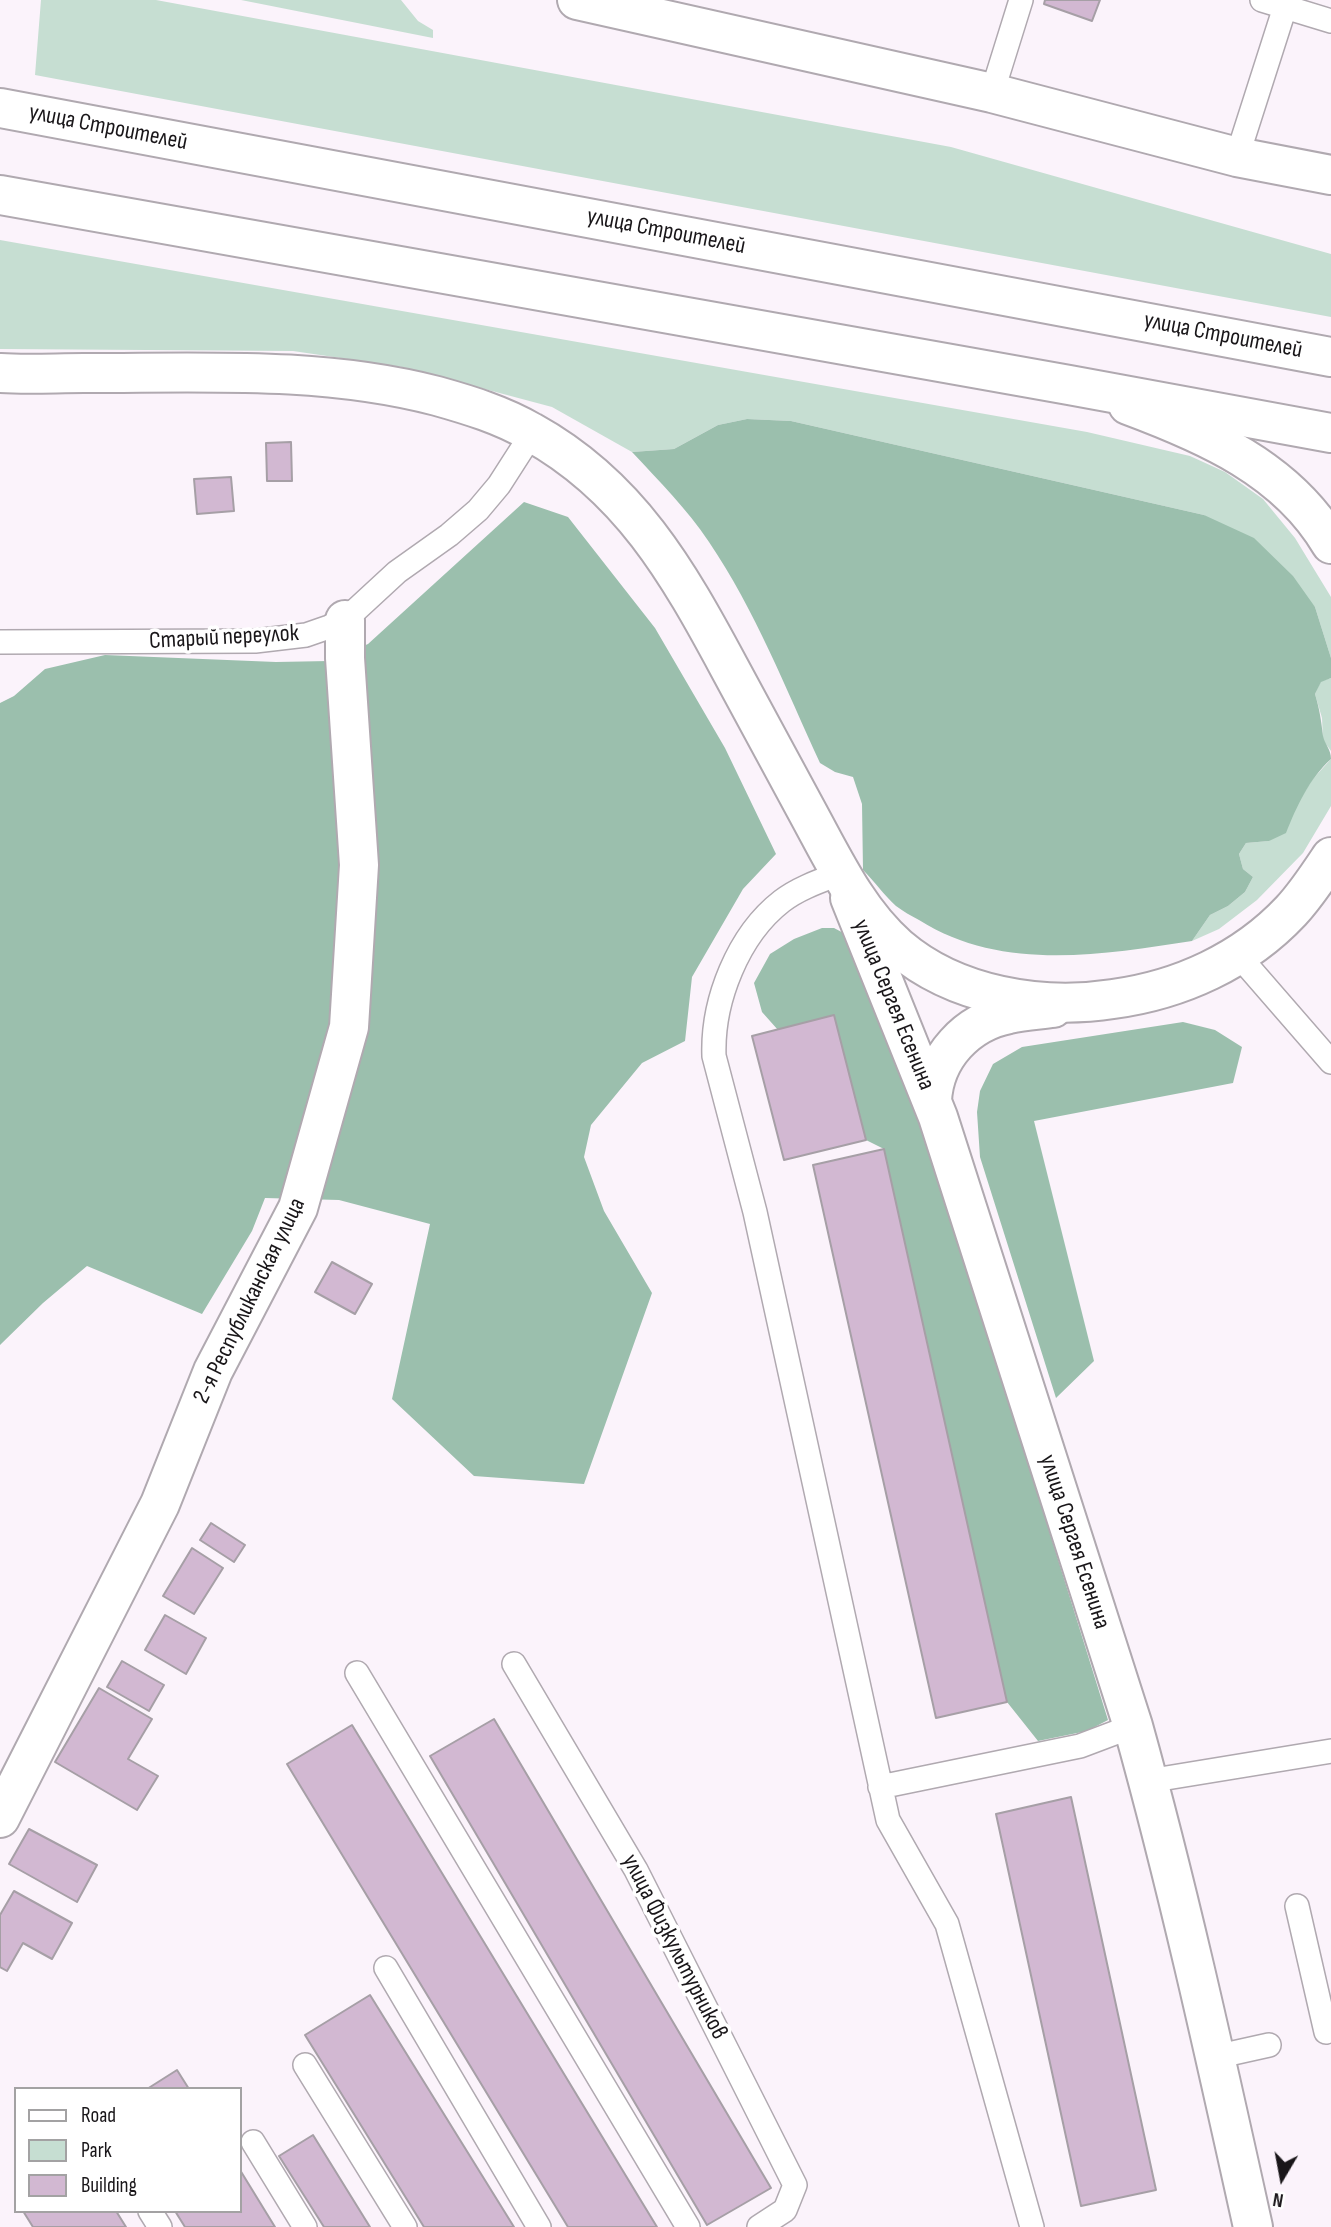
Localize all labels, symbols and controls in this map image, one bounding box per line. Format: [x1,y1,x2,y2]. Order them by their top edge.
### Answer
street label: улица Строителей [26,99,190,157]
street label: улица Строителей [584,203,748,261]
street label: улица Строителей [1141,307,1305,365]
street label: Старый переулок [148,620,300,656]
street label: улица Сергея Есенина [846,915,940,1095]
street label: 2-я Республиканская улица [188,1194,312,1408]
street label: улица Сергея Есенина [1032,1451,1116,1633]
street label: улица Физкультурников [615,1850,733,2044]
legend [14,2087,242,2213]
text: Road [81,2103,116,2128]
text: Park [81,2138,112,2163]
north arrow [1247,2143,1317,2213]
text: Building [81,2173,137,2198]
text: N [1271,2187,1285,2211]

